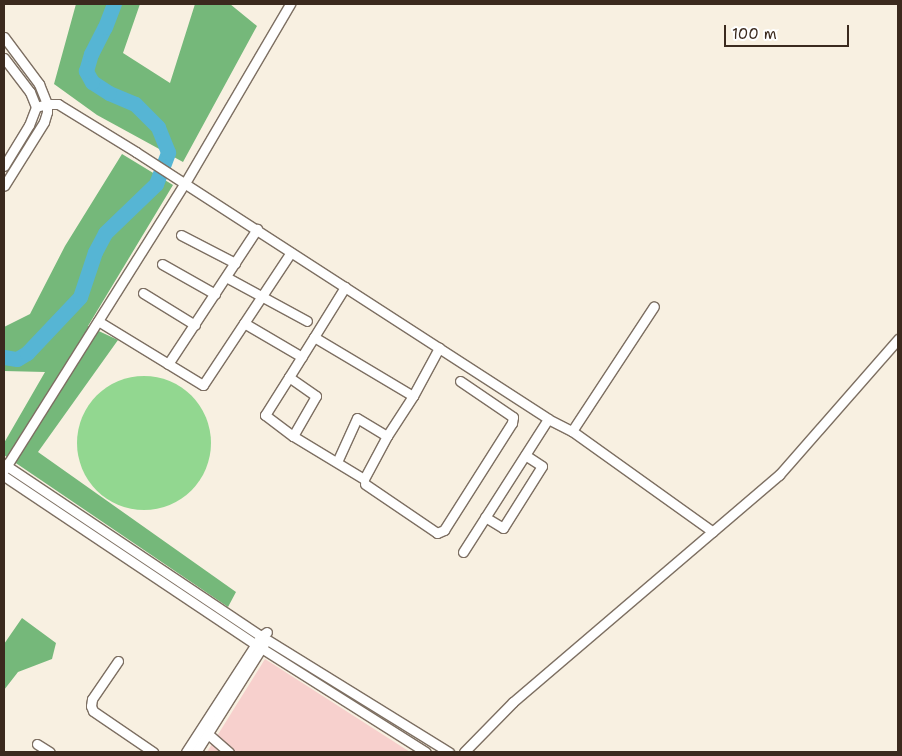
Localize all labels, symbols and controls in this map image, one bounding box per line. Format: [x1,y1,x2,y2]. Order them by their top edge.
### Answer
scale bar [727,15,852,47]
text: 100 m [732,24,777,44]

